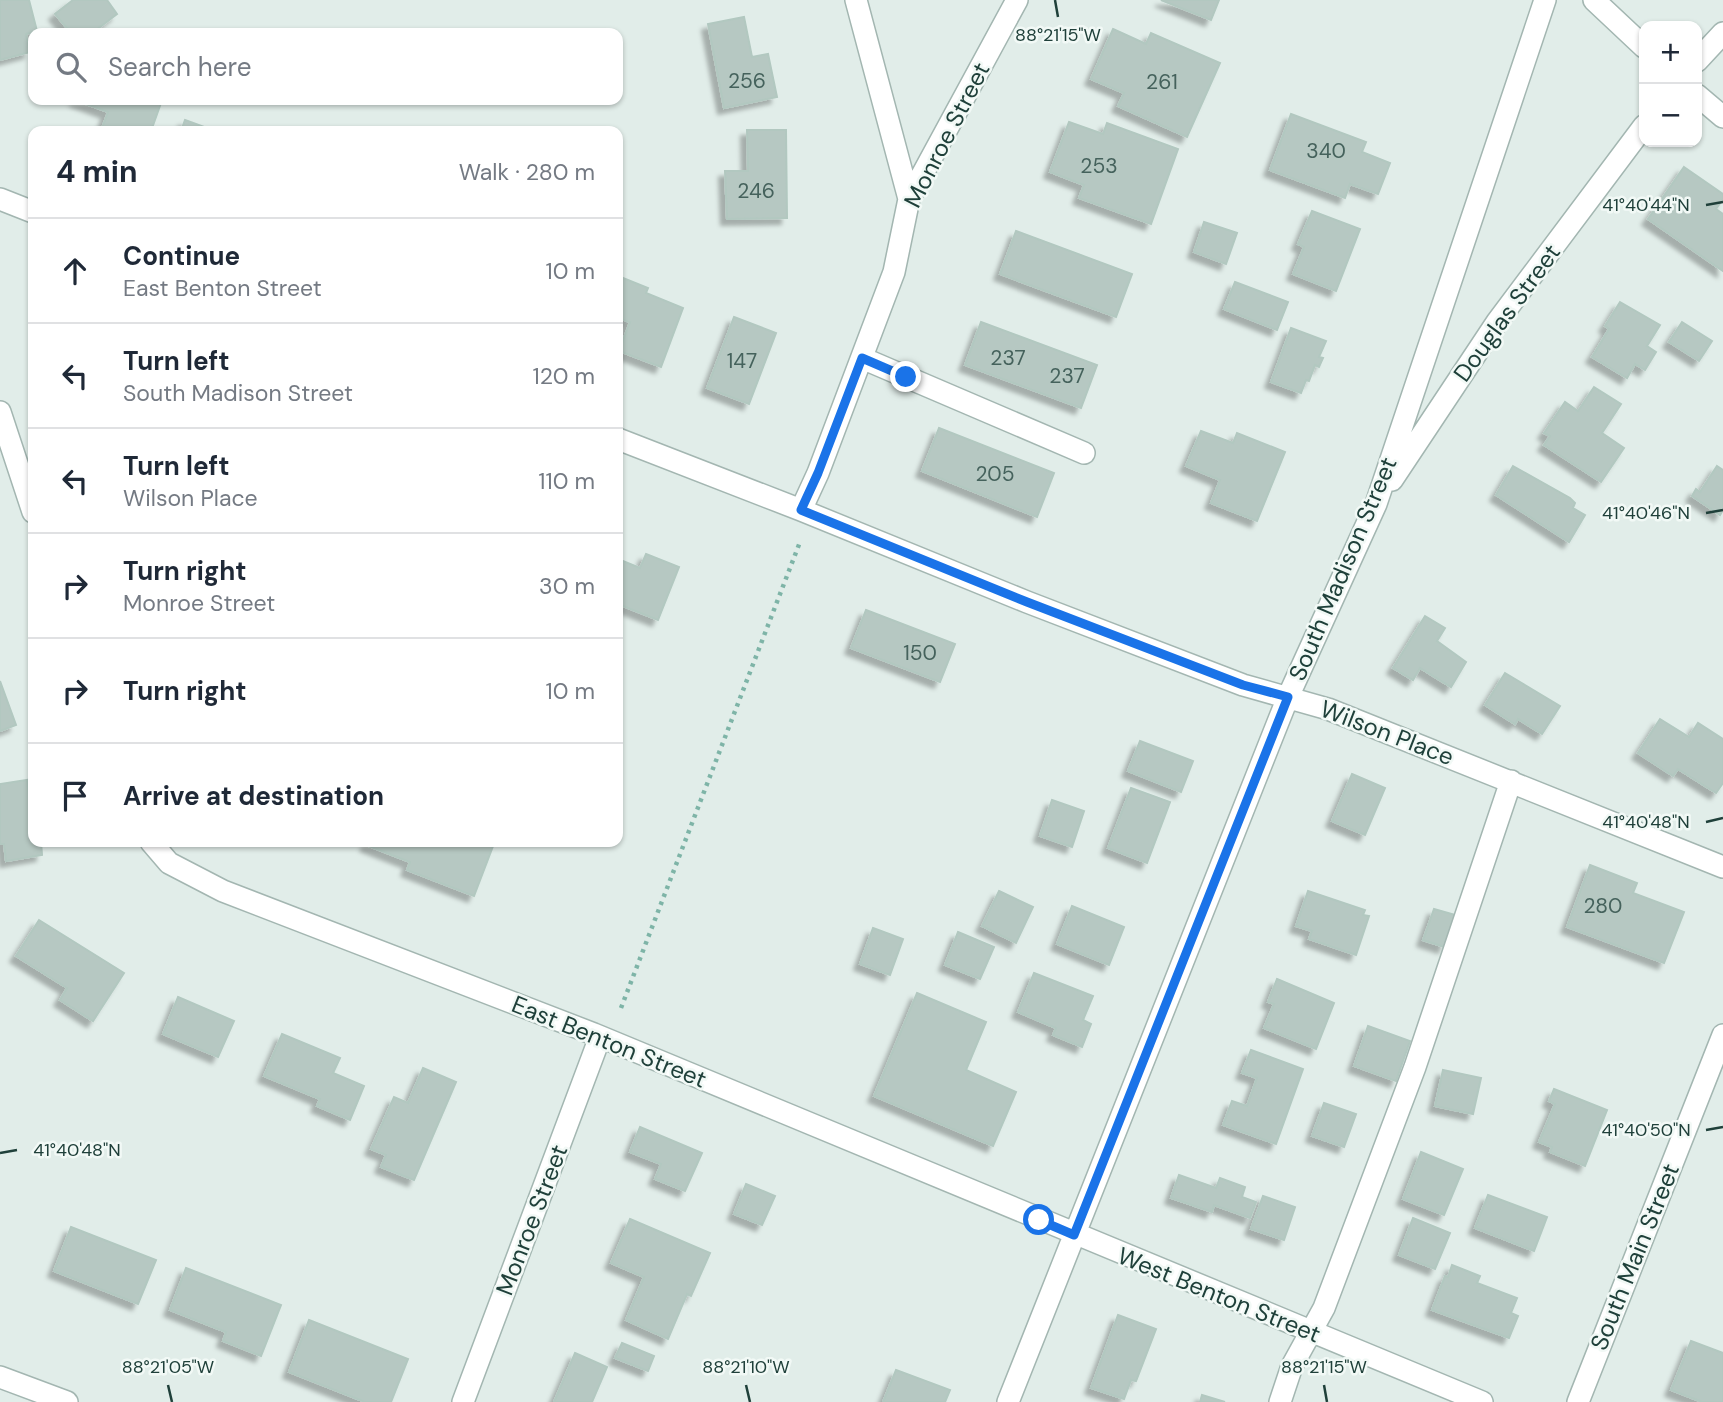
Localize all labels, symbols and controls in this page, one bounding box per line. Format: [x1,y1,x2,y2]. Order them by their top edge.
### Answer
map controls [1639,21,1702,147]
button: + [1639,21,1702,84]
text: 88°21'15"W [1015,23,1101,47]
search box [28,28,623,105]
icon: search [52,48,90,86]
text: Search here [108,50,251,84]
street label: Monroe Street [897,57,996,213]
house number: 256 [728,67,766,95]
house number: 261 [1146,68,1178,96]
button: − [1639,84,1702,147]
house number: 340 [1306,137,1346,165]
text: 4 min [56,152,138,191]
house number: 253 [1080,152,1118,180]
text: Walk · 280 m [459,157,595,187]
house number: 246 [737,177,775,205]
text: 41°40'44"N [1602,193,1690,217]
street label: Douglas Street [1446,238,1567,388]
text: Continue [123,239,240,273]
icon: ahead [56,252,94,290]
text: 10 m [545,256,595,286]
text: East Benton Street [123,273,322,303]
text: Turn left [123,344,230,378]
house number: 237 [990,344,1026,372]
house number: 147 [727,347,757,375]
icon: left [56,357,94,395]
text: 120 m [532,361,595,391]
route end [890,361,921,392]
house number: 237 [1049,362,1085,390]
text: South Madison Street [123,378,353,408]
text: Turn left [123,449,230,483]
street label: South Madison Street [1281,452,1404,685]
house number: 205 [975,460,1015,488]
icon: left [56,462,94,500]
text: 110 m [538,466,595,496]
text: Wilson Place [123,483,258,513]
text: 41°40'46"N [1602,501,1690,525]
text: Turn right [123,554,247,588]
icon: right [56,567,94,605]
text: 30 m [539,571,595,601]
text: Monroe Street [123,588,275,618]
house number: 150 [903,639,937,667]
icon: right [56,672,94,710]
text: Turn right [123,674,247,708]
text: 10 m [545,676,595,706]
street label: Wilson Place [1316,693,1458,772]
icon: arrive [56,777,94,815]
text: Arrive at destination [123,779,384,813]
text: 41°40'48"N [1602,810,1690,834]
house number: 280 [1584,892,1622,920]
street label: East Benton Street [507,988,711,1095]
text: 41°40'50"N [1601,1118,1691,1142]
text: 41°40'48"N [33,1138,121,1162]
street label: Monroe Street [489,1140,574,1300]
street label: South Main Street [1583,1159,1686,1355]
route start [1023,1204,1054,1235]
street label: West Benton Street [1113,1240,1325,1349]
text: 88°21'05"W [122,1355,214,1379]
text: 88°21'10"W [702,1355,790,1379]
text: 88°21'15"W [1281,1355,1367,1379]

